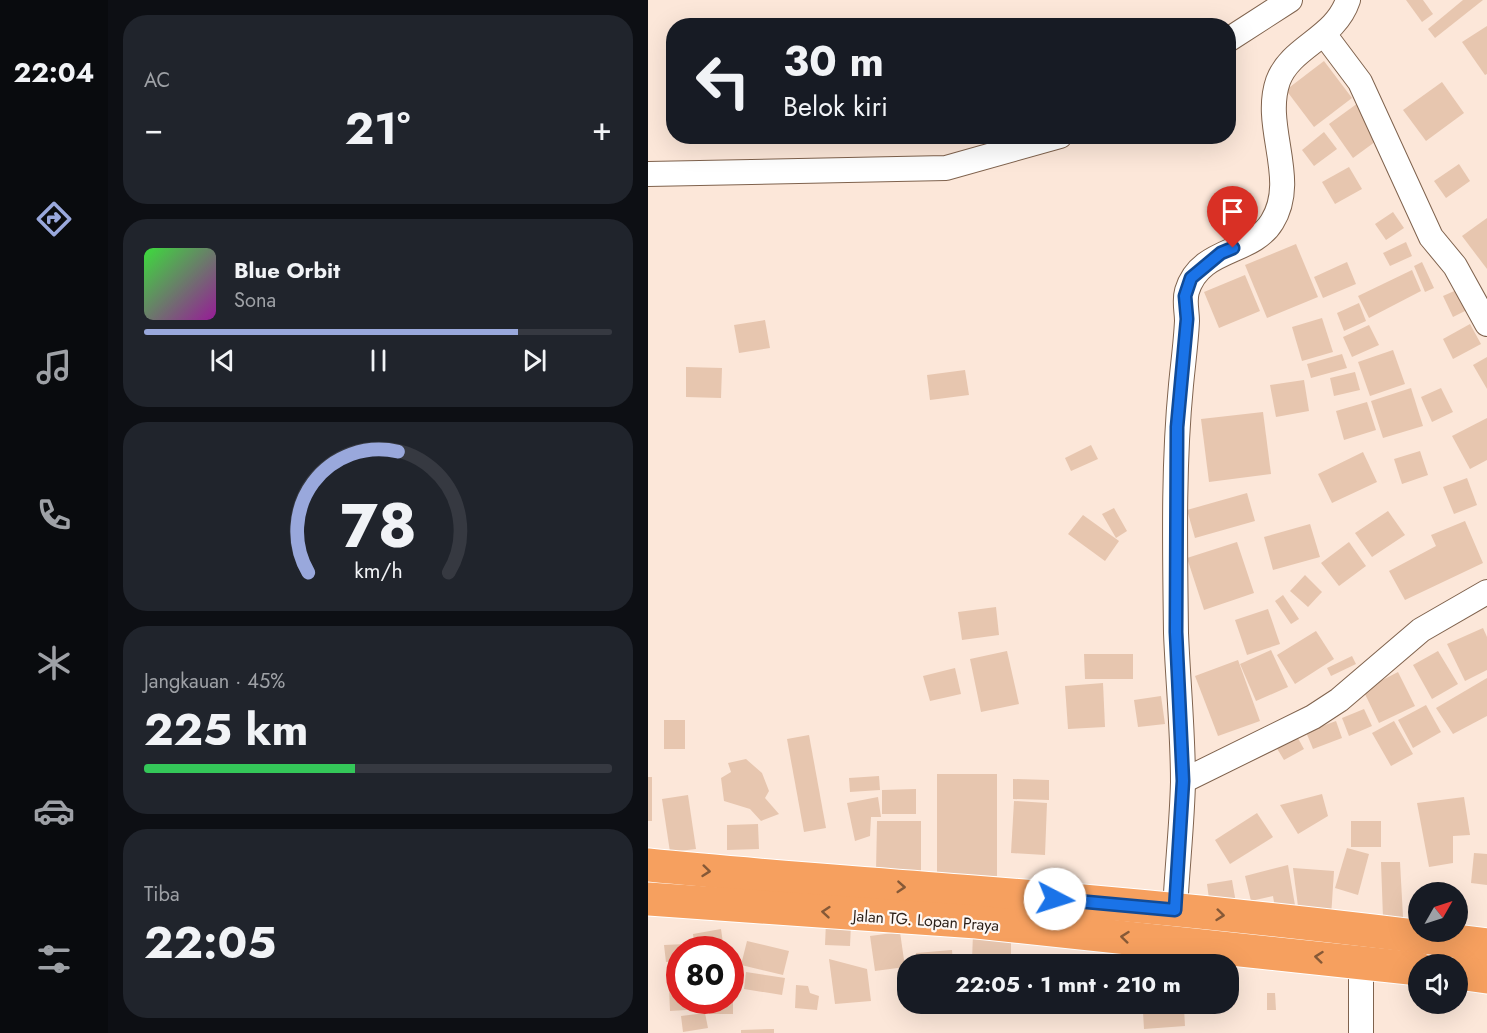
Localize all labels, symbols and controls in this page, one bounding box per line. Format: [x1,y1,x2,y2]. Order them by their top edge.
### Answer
text: 30 m [783,31,884,92]
icon: left [684,42,762,120]
text: 22:04 [14,53,94,92]
text: AC [144,66,170,95]
text: Belok kiri [783,87,888,126]
text: 21° [345,96,410,161]
text: − [144,105,163,152]
text: + [592,105,612,152]
pin [1207,186,1258,248]
icon: arrive [1216,195,1249,228]
icon: directions [33,198,75,240]
text: Blue Orbit [234,254,340,286]
text: Sona [234,286,276,315]
icon: previous [206,344,239,377]
icon: pause [362,344,395,377]
icon: next [518,344,551,377]
icon: music [33,346,75,388]
text: 78 [340,481,416,571]
icon: phone [33,494,75,536]
text: km/h [354,556,402,587]
icon: climate [33,642,75,684]
text: Jangkauan · 45% [144,667,285,696]
text: 225 km [144,697,308,762]
icon: car [33,790,75,832]
one-way arrow [702,864,711,877]
position arrow [1023,867,1087,931]
text: Tiba [144,880,180,909]
one-way arrow [896,880,905,893]
north arrow [1408,882,1468,942]
map controls [1408,882,1468,1014]
street label: Jalan TG. Lopan Praya [850,904,1000,937]
one-way arrow [822,906,831,919]
one-way arrow [1216,908,1225,921]
text: 22:05 [144,910,276,975]
one-way arrow [1121,931,1130,944]
speed limit sign: 80 [666,936,744,1014]
icon: filters [33,938,75,980]
one-way arrow [1315,951,1324,964]
button: sound [1408,954,1468,1014]
text: 22:05 · 1 mnt · 210 m [955,968,1181,1000]

